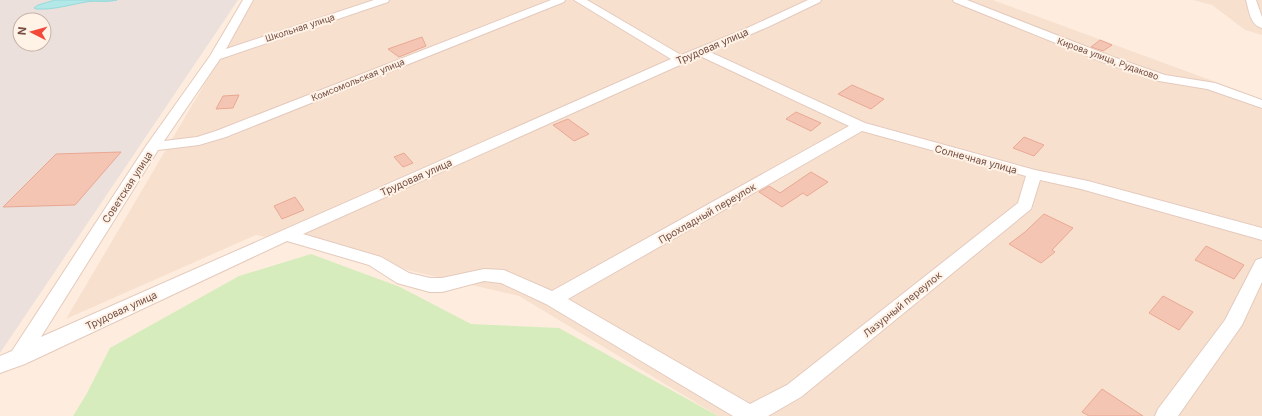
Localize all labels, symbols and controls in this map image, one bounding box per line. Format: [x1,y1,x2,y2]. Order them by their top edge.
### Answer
street label: Школьная улица [264,11,336,44]
north arrow [12,12,52,52]
street label: Трудовая улица [674,25,750,67]
text: N [15,26,29,36]
street label: Кирова улица, Рудаково [1056,35,1160,82]
street label: Комсомольская улица [310,56,406,103]
street label: Солнечная улица [933,142,1019,176]
street label: Советская улица [99,149,155,225]
street label: Трудовая улица [378,156,454,198]
street label: Прохладный переулок [656,180,758,246]
street label: Лазурный переулок [860,268,944,339]
street label: Трудовая улица [83,288,159,332]

